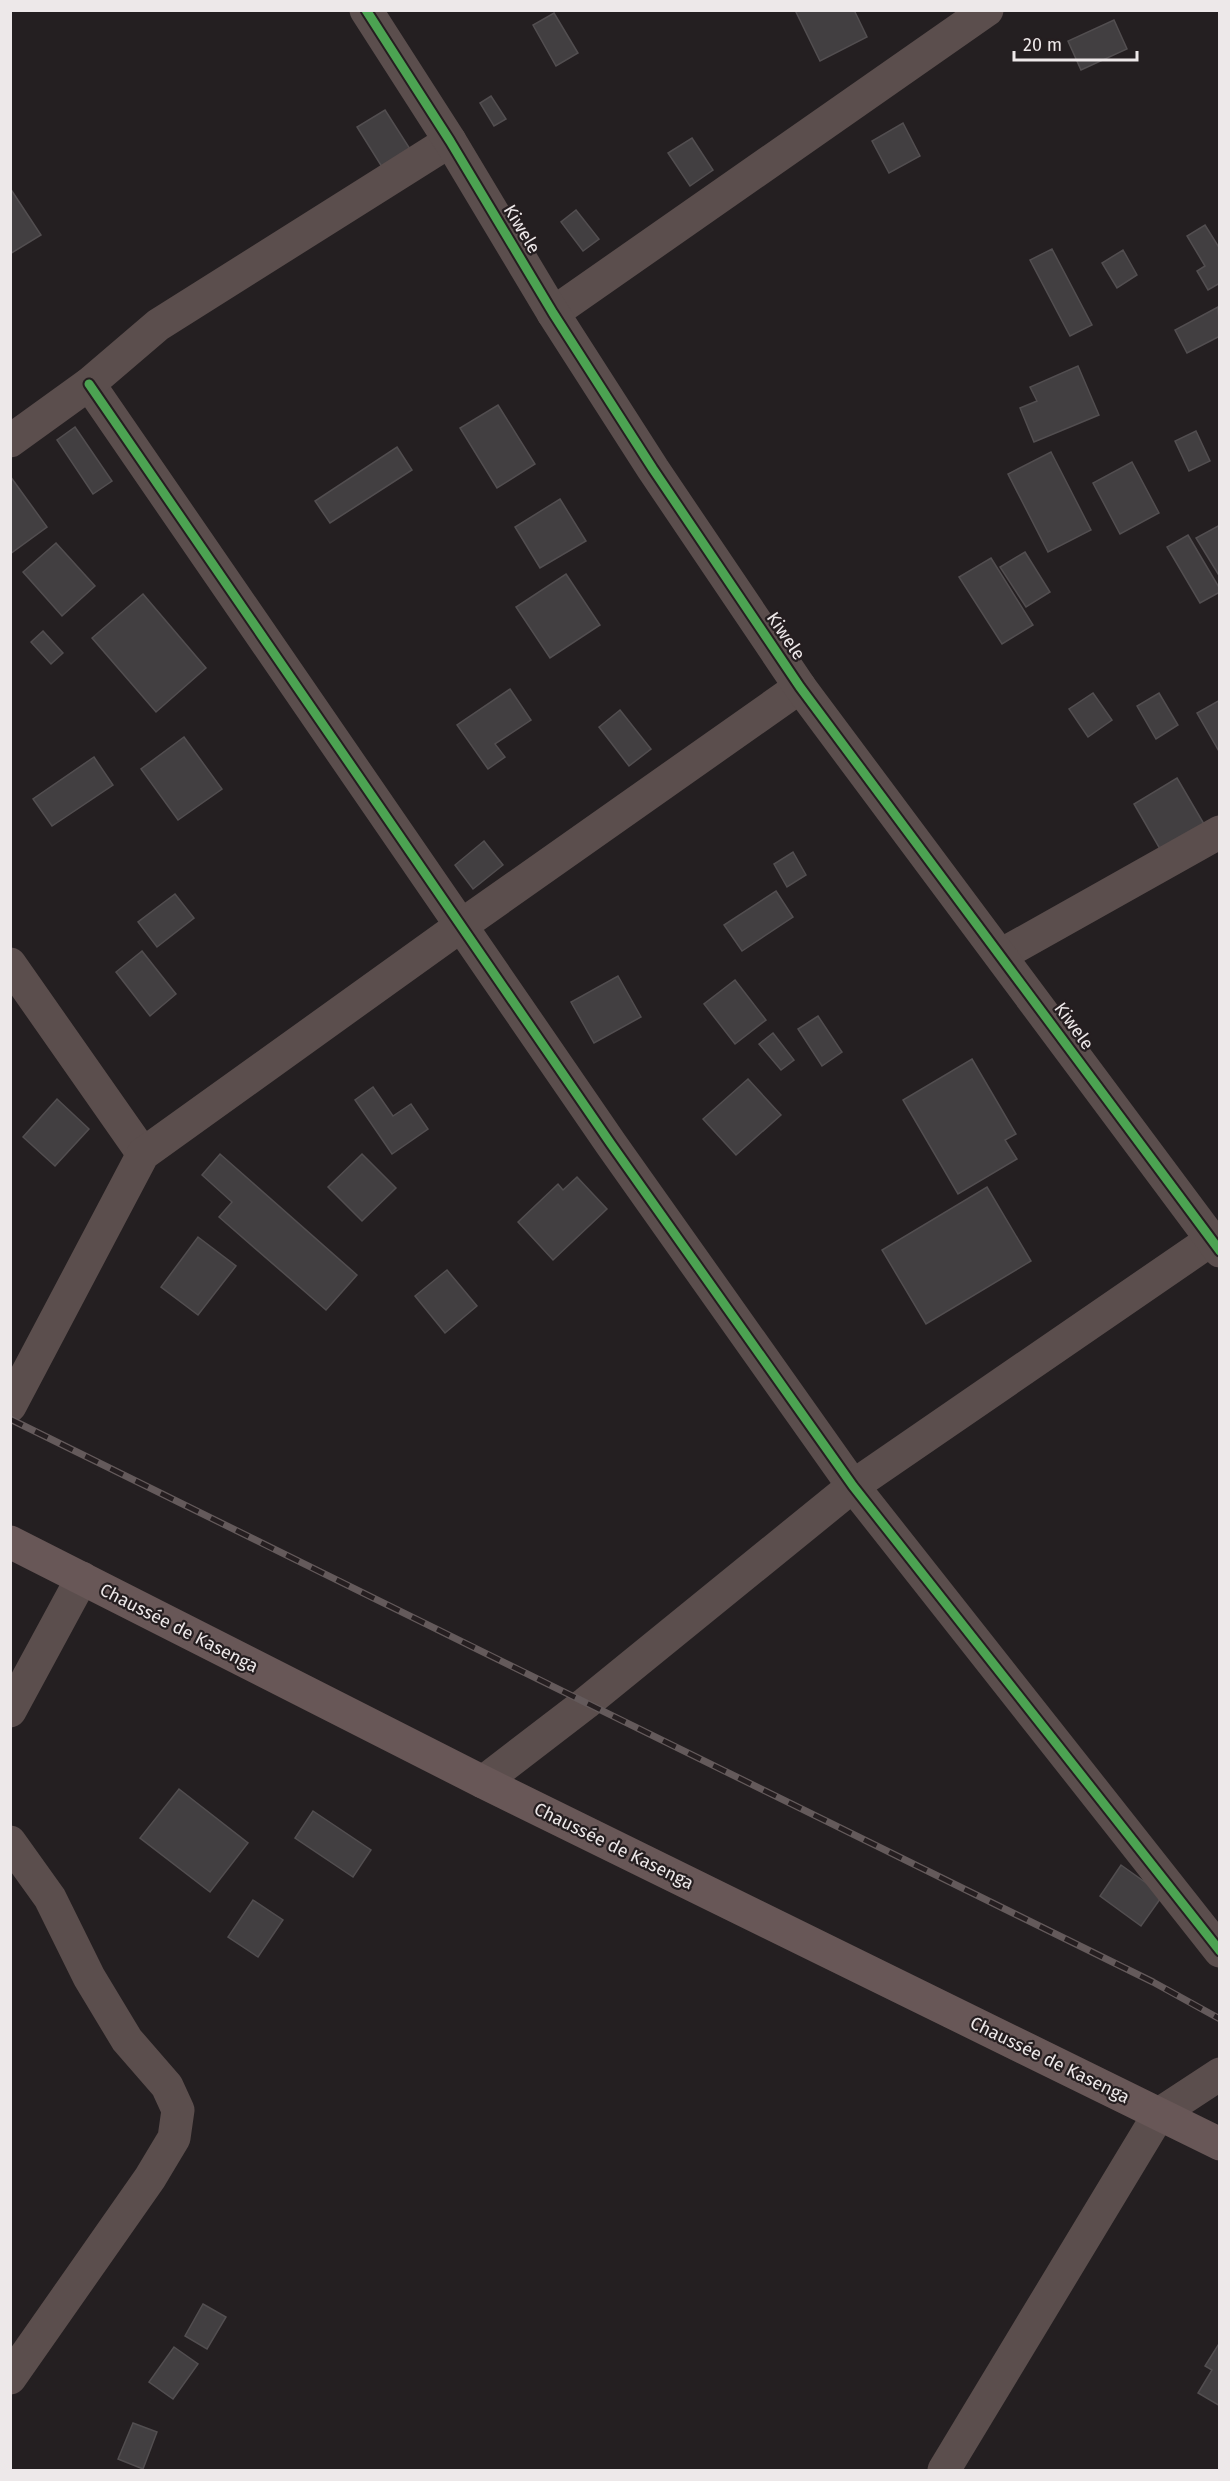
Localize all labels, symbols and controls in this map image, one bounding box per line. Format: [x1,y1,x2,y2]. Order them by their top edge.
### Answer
scale bar [1014,24,1137,62]
text: 20 m [1023,34,1062,56]
street label: Kiwele [499,200,545,258]
street label: Kiwele [762,608,810,664]
street label: Kiwele [1049,998,1099,1054]
street label: Chaussée de Kasenga [96,1579,262,1677]
street label: Chaussée de Kasenga [531,1798,697,1894]
street label: Chaussée de Kasenga [967,2012,1133,2108]

